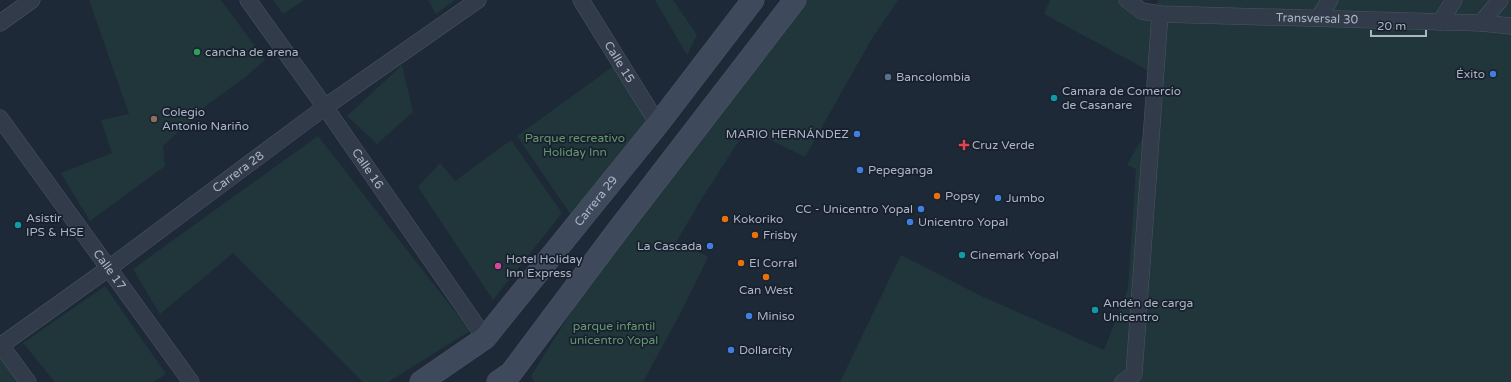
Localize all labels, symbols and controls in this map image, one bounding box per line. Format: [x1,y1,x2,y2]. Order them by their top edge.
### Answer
street label: Transversal 30 [1276,10,1359,27]
scale bar [1371,12,1426,38]
text: 20 m [1377,19,1406,33]
street label: Calle 15 [601,39,638,85]
place label: cancha de arena [205,45,299,59]
marker: cancha de arena [192,47,202,57]
place label: Éxito [1456,67,1485,81]
marker: Éxito [1488,69,1498,79]
place label: Bancolombia [896,70,971,84]
marker: Bancolombia [883,72,893,82]
place label: Camara de Comercio de Casanare [1062,84,1181,112]
marker: Camara de Comercio de Casanare [1049,93,1059,103]
place label: Colegio Antonio Nariño [162,105,249,133]
marker: Colegio Antonio Nariño [149,114,159,124]
place label: MARIO HERNÁNDEZ [726,127,849,141]
marker: MARIO HERNÁNDEZ [852,129,862,139]
park label: Parque recreativo Holiday Inn [525,131,625,159]
place label: Cruz Verde [972,138,1035,152]
marker: Cruz Verde [959,140,969,150]
street label: Calle 16 [349,146,387,192]
street label: Carrera 28 [210,148,266,195]
place label: Pepeganga [868,163,933,177]
marker: Pepeganga [855,165,865,175]
street label: Carrera 29 [571,173,620,229]
place label: Popsy [945,189,980,203]
marker: Popsy [932,191,942,201]
place label: Jumbo [1006,191,1045,205]
marker: Jumbo [993,193,1003,203]
place label: CC - Unicentro Yopal [795,202,913,216]
marker: CC - Unicentro Yopal [916,204,926,214]
place label: Asistir IPS & HSE [26,211,84,239]
place label: Kokoriko [733,212,783,226]
marker: Kokoriko [720,214,730,224]
place label: Unicentro Yopal [918,215,1008,229]
marker: Unicentro Yopal [905,217,915,227]
marker: Asistir IPS & HSE [13,220,23,230]
place label: Frisby [763,228,798,242]
marker: Frisby [750,230,760,240]
place label: La Cascada [637,239,702,253]
marker: La Cascada [705,241,715,251]
street label: Calle 17 [90,247,129,292]
place label: Cinemark Yopal [970,248,1059,262]
marker: Cinemark Yopal [957,250,967,260]
place label: Hotel Holiday Inn Express [506,252,583,280]
place label: El Corral [749,256,797,270]
marker: El Corral [736,258,746,268]
marker: Hotel Holiday Inn Express [493,261,503,271]
marker: Can West [761,272,771,282]
place label: Can West [739,283,794,297]
place label: Andén de carga Unicentro [1103,296,1193,324]
marker: Andén de carga Unicentro [1090,305,1100,315]
place label: Miniso [757,309,795,323]
marker: Miniso [744,311,754,321]
park label: parque infantil unicentro Yopal [570,319,658,347]
place label: Dollarcity [739,343,793,357]
marker: Dollarcity [726,345,736,355]

